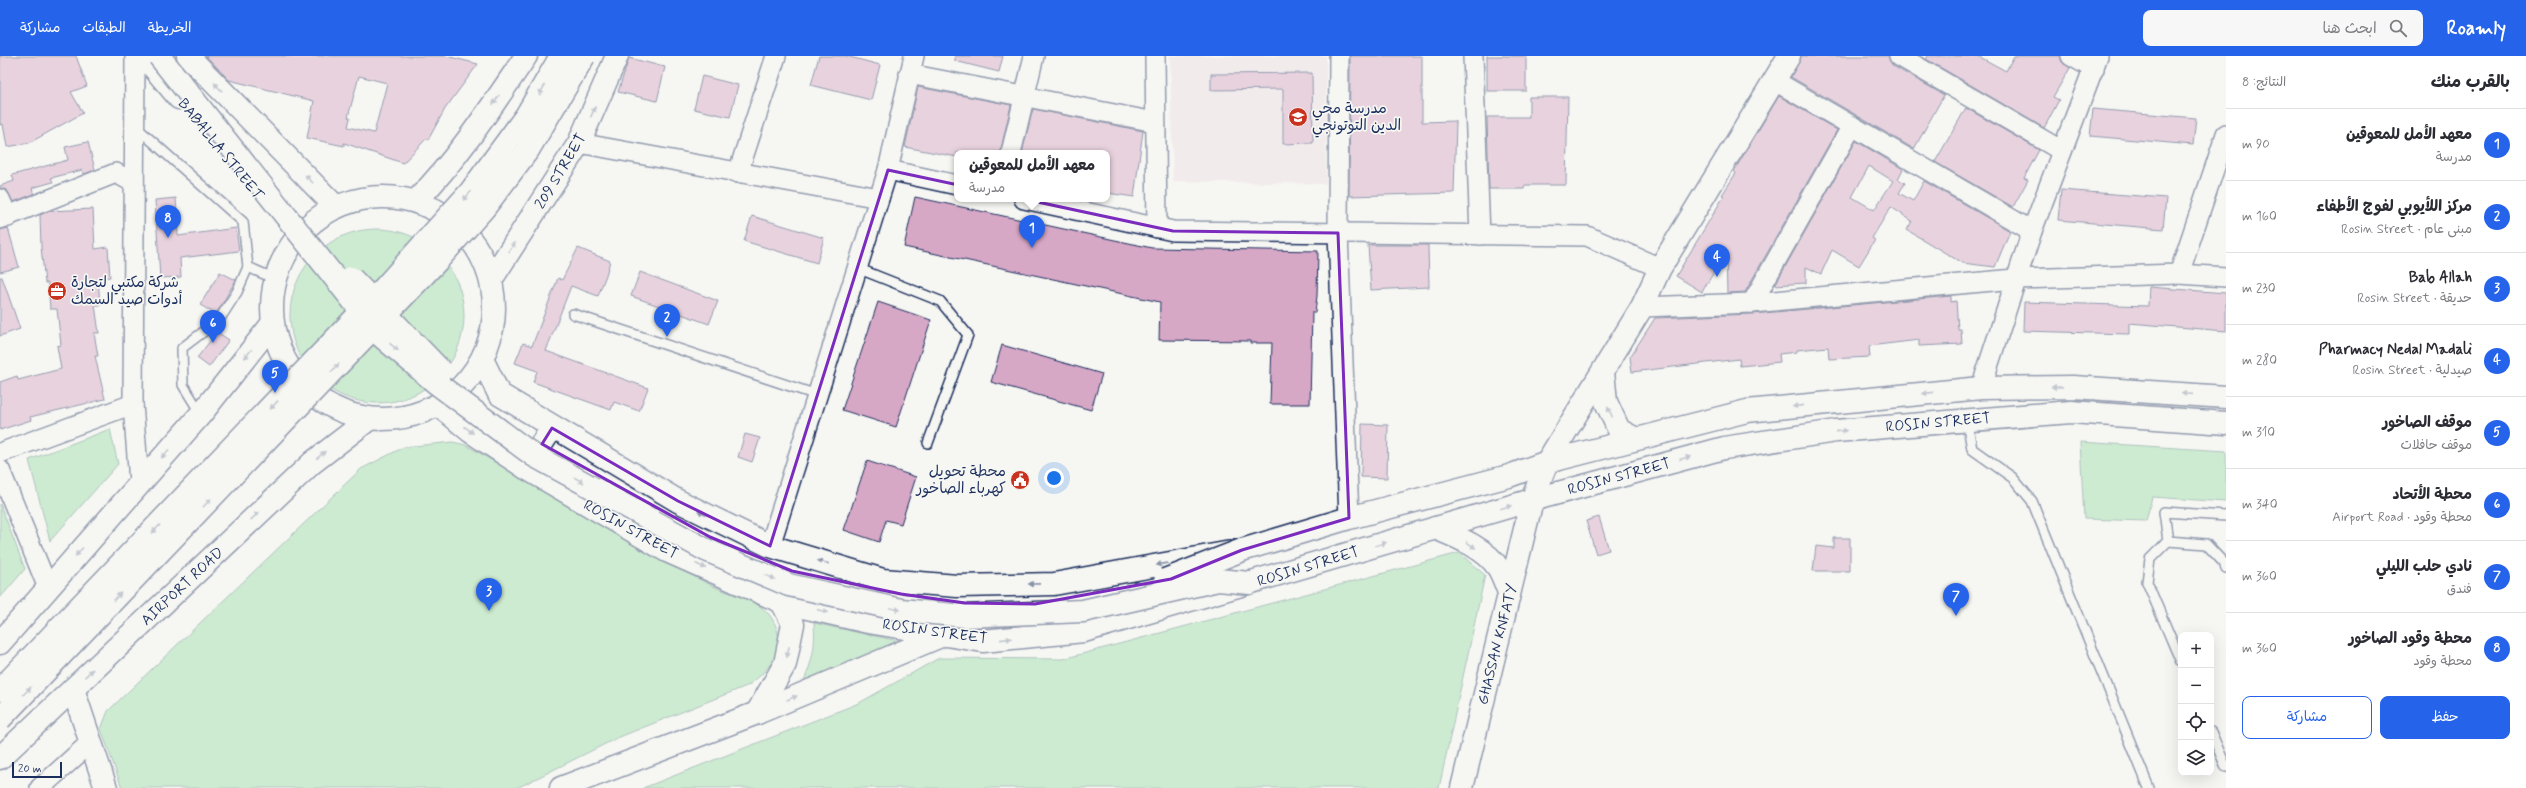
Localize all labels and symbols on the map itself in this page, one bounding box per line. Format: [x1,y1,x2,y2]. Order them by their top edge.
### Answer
one-way arrow [213,82,223,92]
one-way arrow [538,84,545,96]
street label: BABALLA STREET [173,94,268,205]
one-way arrow [493,94,500,106]
place label: مدرسة محي الدين التوتونجي [1312,99,1401,138]
one-way arrow [590,106,596,118]
school or university icon: مدرسة محي الدين التوتونجي [1287,106,1309,128]
street label: 209 STREET [531,130,591,213]
one-way arrow [304,174,314,184]
one-way arrow [462,191,471,201]
pin: 8 [155,205,181,238]
pin: 1 [1019,215,1045,248]
one-way arrow [509,241,516,253]
pin: 4 [1704,244,1730,277]
place label: شركة مكتبي لتجارة أدوات صيد السمك [71,273,182,310]
office icon: شركة مكتبي لتجارة أدوات صيد السمك [46,280,68,302]
pin: 2 [654,304,680,337]
pin: 6 [200,310,226,343]
one-way arrow [389,343,400,352]
one-way arrow [244,349,252,360]
pin: 5 [262,360,288,393]
one-way arrow [330,363,340,373]
one-way arrow [2050,384,2063,390]
one-way arrow [1922,390,1934,397]
one-way arrow [2181,391,2193,398]
one-way arrow [269,400,279,410]
one-way arrow [1792,403,1804,410]
one-way arrow [1607,406,1613,418]
street label: ROSIN STREET [1885,408,1992,438]
one-way arrow [463,426,474,434]
one-way arrow [1835,428,1847,434]
one-way arrow [160,449,170,459]
one-way arrow [316,450,326,459]
street label: ROSIN STREET [1566,454,1673,500]
one-way arrow [1679,455,1692,461]
place label: محطة تحويل كهرباء الصاخور [915,462,1006,499]
your location [1044,468,1064,488]
public building icon: محطة تحويل كهرباء الصاخور [1009,469,1031,491]
one-way arrow [573,477,585,484]
street label: ROSIN STREET [580,496,682,564]
one-way arrow [202,498,211,508]
one-way arrow [1500,504,1512,510]
one-way arrow [697,510,709,516]
one-way arrow [250,512,260,521]
one-way arrow [151,524,160,534]
one-way arrow [1375,541,1387,547]
one-way arrow [1465,541,1476,549]
street label: ROSIN STREET [1255,542,1362,592]
street label: AIRPORT ROAD [137,543,228,630]
one-way arrow [75,547,84,557]
one-way arrow [817,559,829,565]
one-way arrow [1156,561,1168,567]
one-way arrow [696,563,707,569]
one-way arrow [764,574,775,580]
pin: 3 [476,578,502,611]
one-way arrow [1028,581,1040,588]
street label: GHASSAN KNFATY [1473,581,1523,707]
pin: 7 [1943,583,1969,616]
one-way arrow [112,592,122,602]
one-way arrow [889,606,902,612]
one-way arrow [817,609,829,615]
street label: ROSIN STREET [881,615,989,649]
one-way arrow [1000,635,1012,642]
one-way arrow [784,646,790,658]
one-way arrow [84,668,94,678]
one-way arrow [22,686,32,696]
one-way arrow [787,695,798,701]
scale bar [12,760,62,779]

